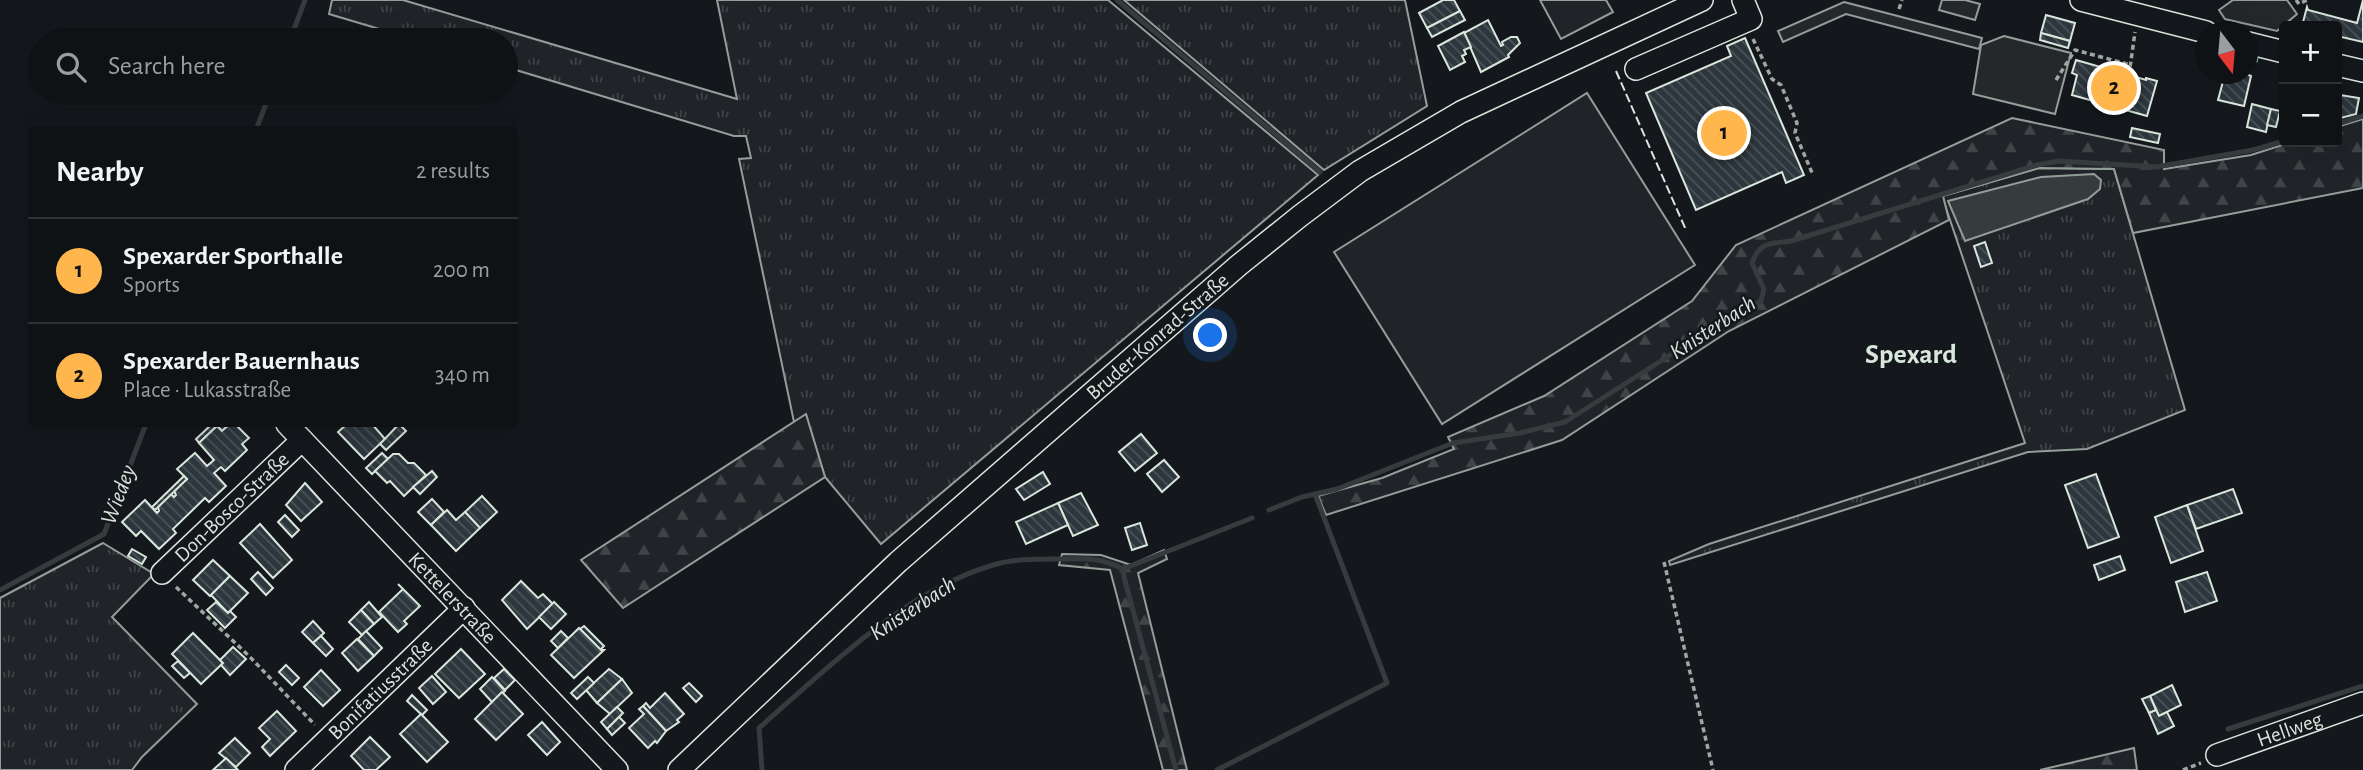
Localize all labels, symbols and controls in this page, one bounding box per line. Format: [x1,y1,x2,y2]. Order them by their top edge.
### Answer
north arrow [2195,21,2258,84]
map controls [2279,21,2342,147]
button: + [2279,21,2342,84]
search box [28,28,518,105]
icon: search [52,48,90,86]
text: Search here [108,53,226,79]
pin: 2 [2091,62,2137,114]
button: − [2279,84,2342,147]
pin: 1 [1701,107,1747,159]
text: Nearby [56,157,144,187]
text: 2 results [416,160,490,183]
text: Spexarder Sporthalle [123,243,343,269]
text: 1 [75,259,83,282]
text: 200 m [433,259,490,282]
street label: Bruder-Konrad-Straße [1082,269,1232,403]
text: Sports [123,274,180,297]
water label: Knisterbach [1666,292,1760,364]
your location [1193,318,1227,352]
district label: Spexard [1865,341,1957,369]
text: Spexarder Bauernhaus [123,348,360,374]
text: 2 [74,364,84,387]
text: 340 m [435,364,490,387]
text: Place · Lukasstraße [123,379,291,402]
street label: Don-Bosco-Straße [170,448,293,566]
water label: Wiedey [97,462,141,528]
street label: Kettelerstraße [405,548,501,647]
water label: Knisterbach [866,573,960,645]
street label: Bonifatiusstraße [324,634,436,743]
street label: Hellweg [2254,708,2326,750]

